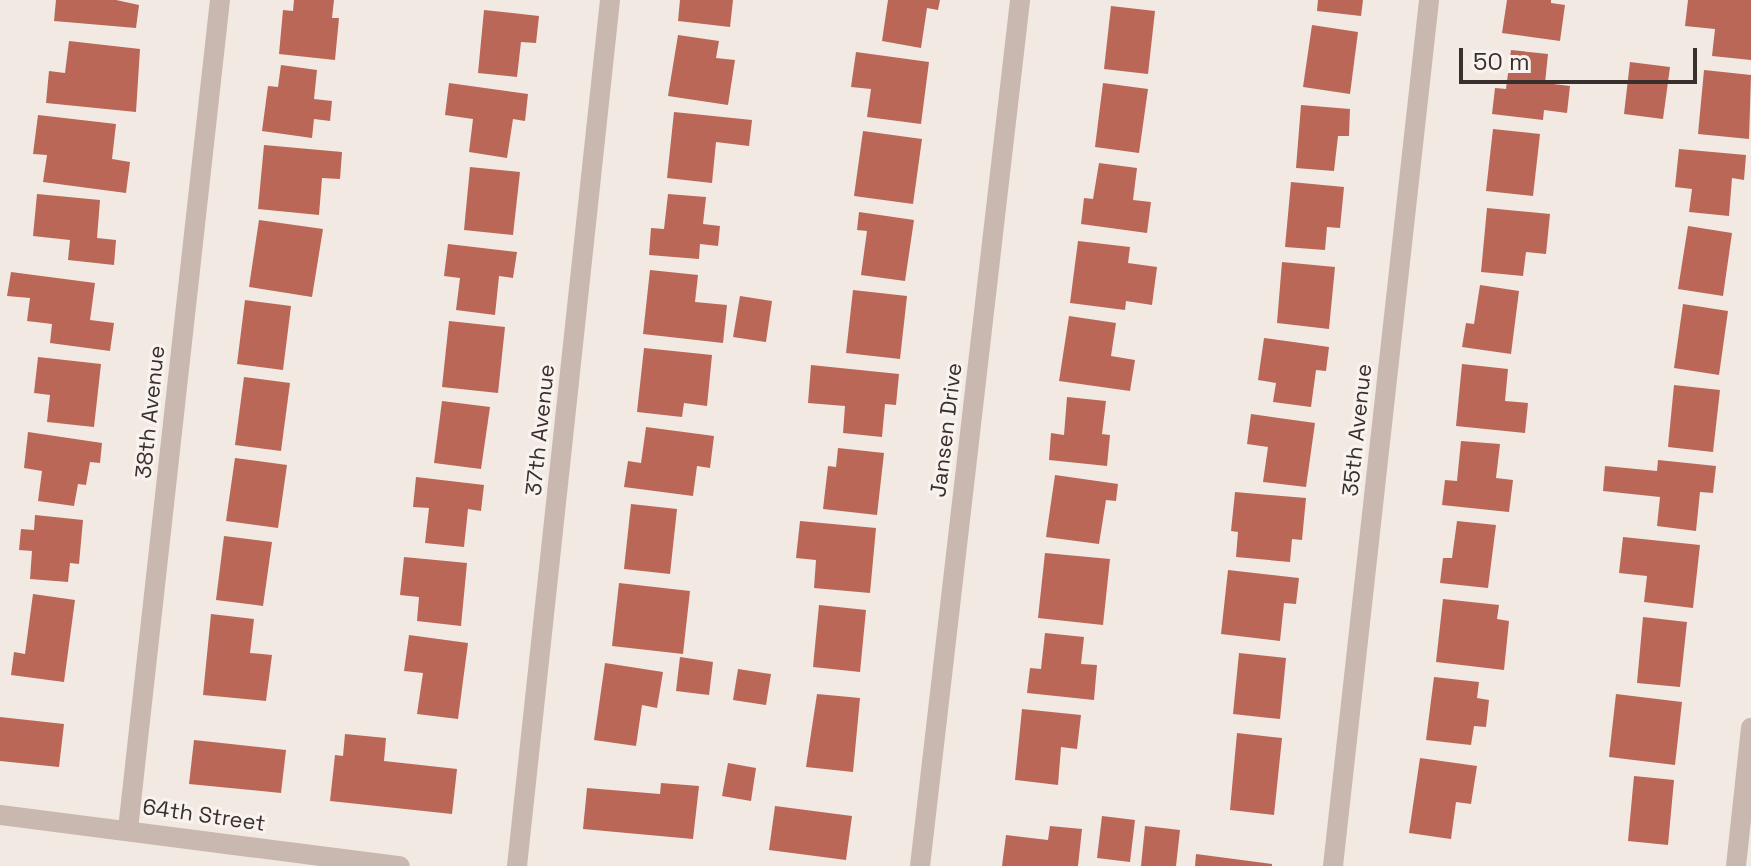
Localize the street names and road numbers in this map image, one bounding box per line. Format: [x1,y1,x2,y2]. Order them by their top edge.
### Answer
street label: 38th Avenue [130,344,170,480]
street label: Jansen Drive [925,361,967,499]
street label: 35th Avenue [1337,362,1377,498]
street label: 37th Avenue [520,363,560,497]
street label: 64th Street [141,793,267,837]

